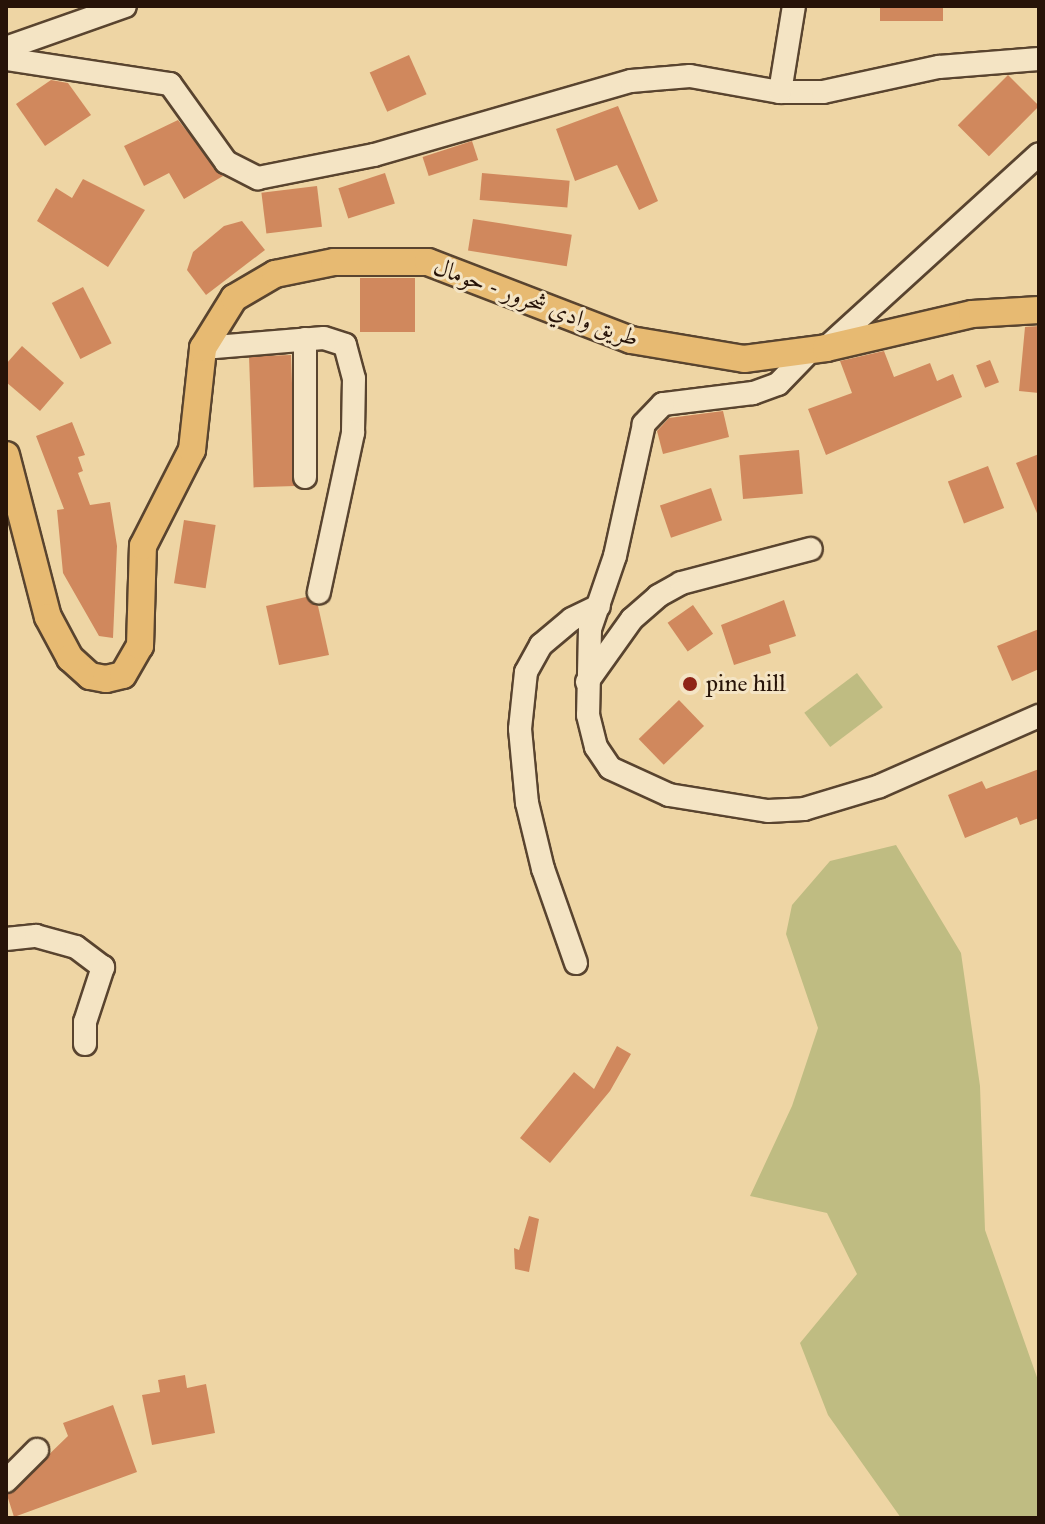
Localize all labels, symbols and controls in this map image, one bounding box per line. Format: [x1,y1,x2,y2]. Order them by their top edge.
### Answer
street label: طريق وادي شحرور - حومال [430,253,642,353]
place label: pine hill [706,670,786,698]
marker: pine hill [681,675,699,693]

